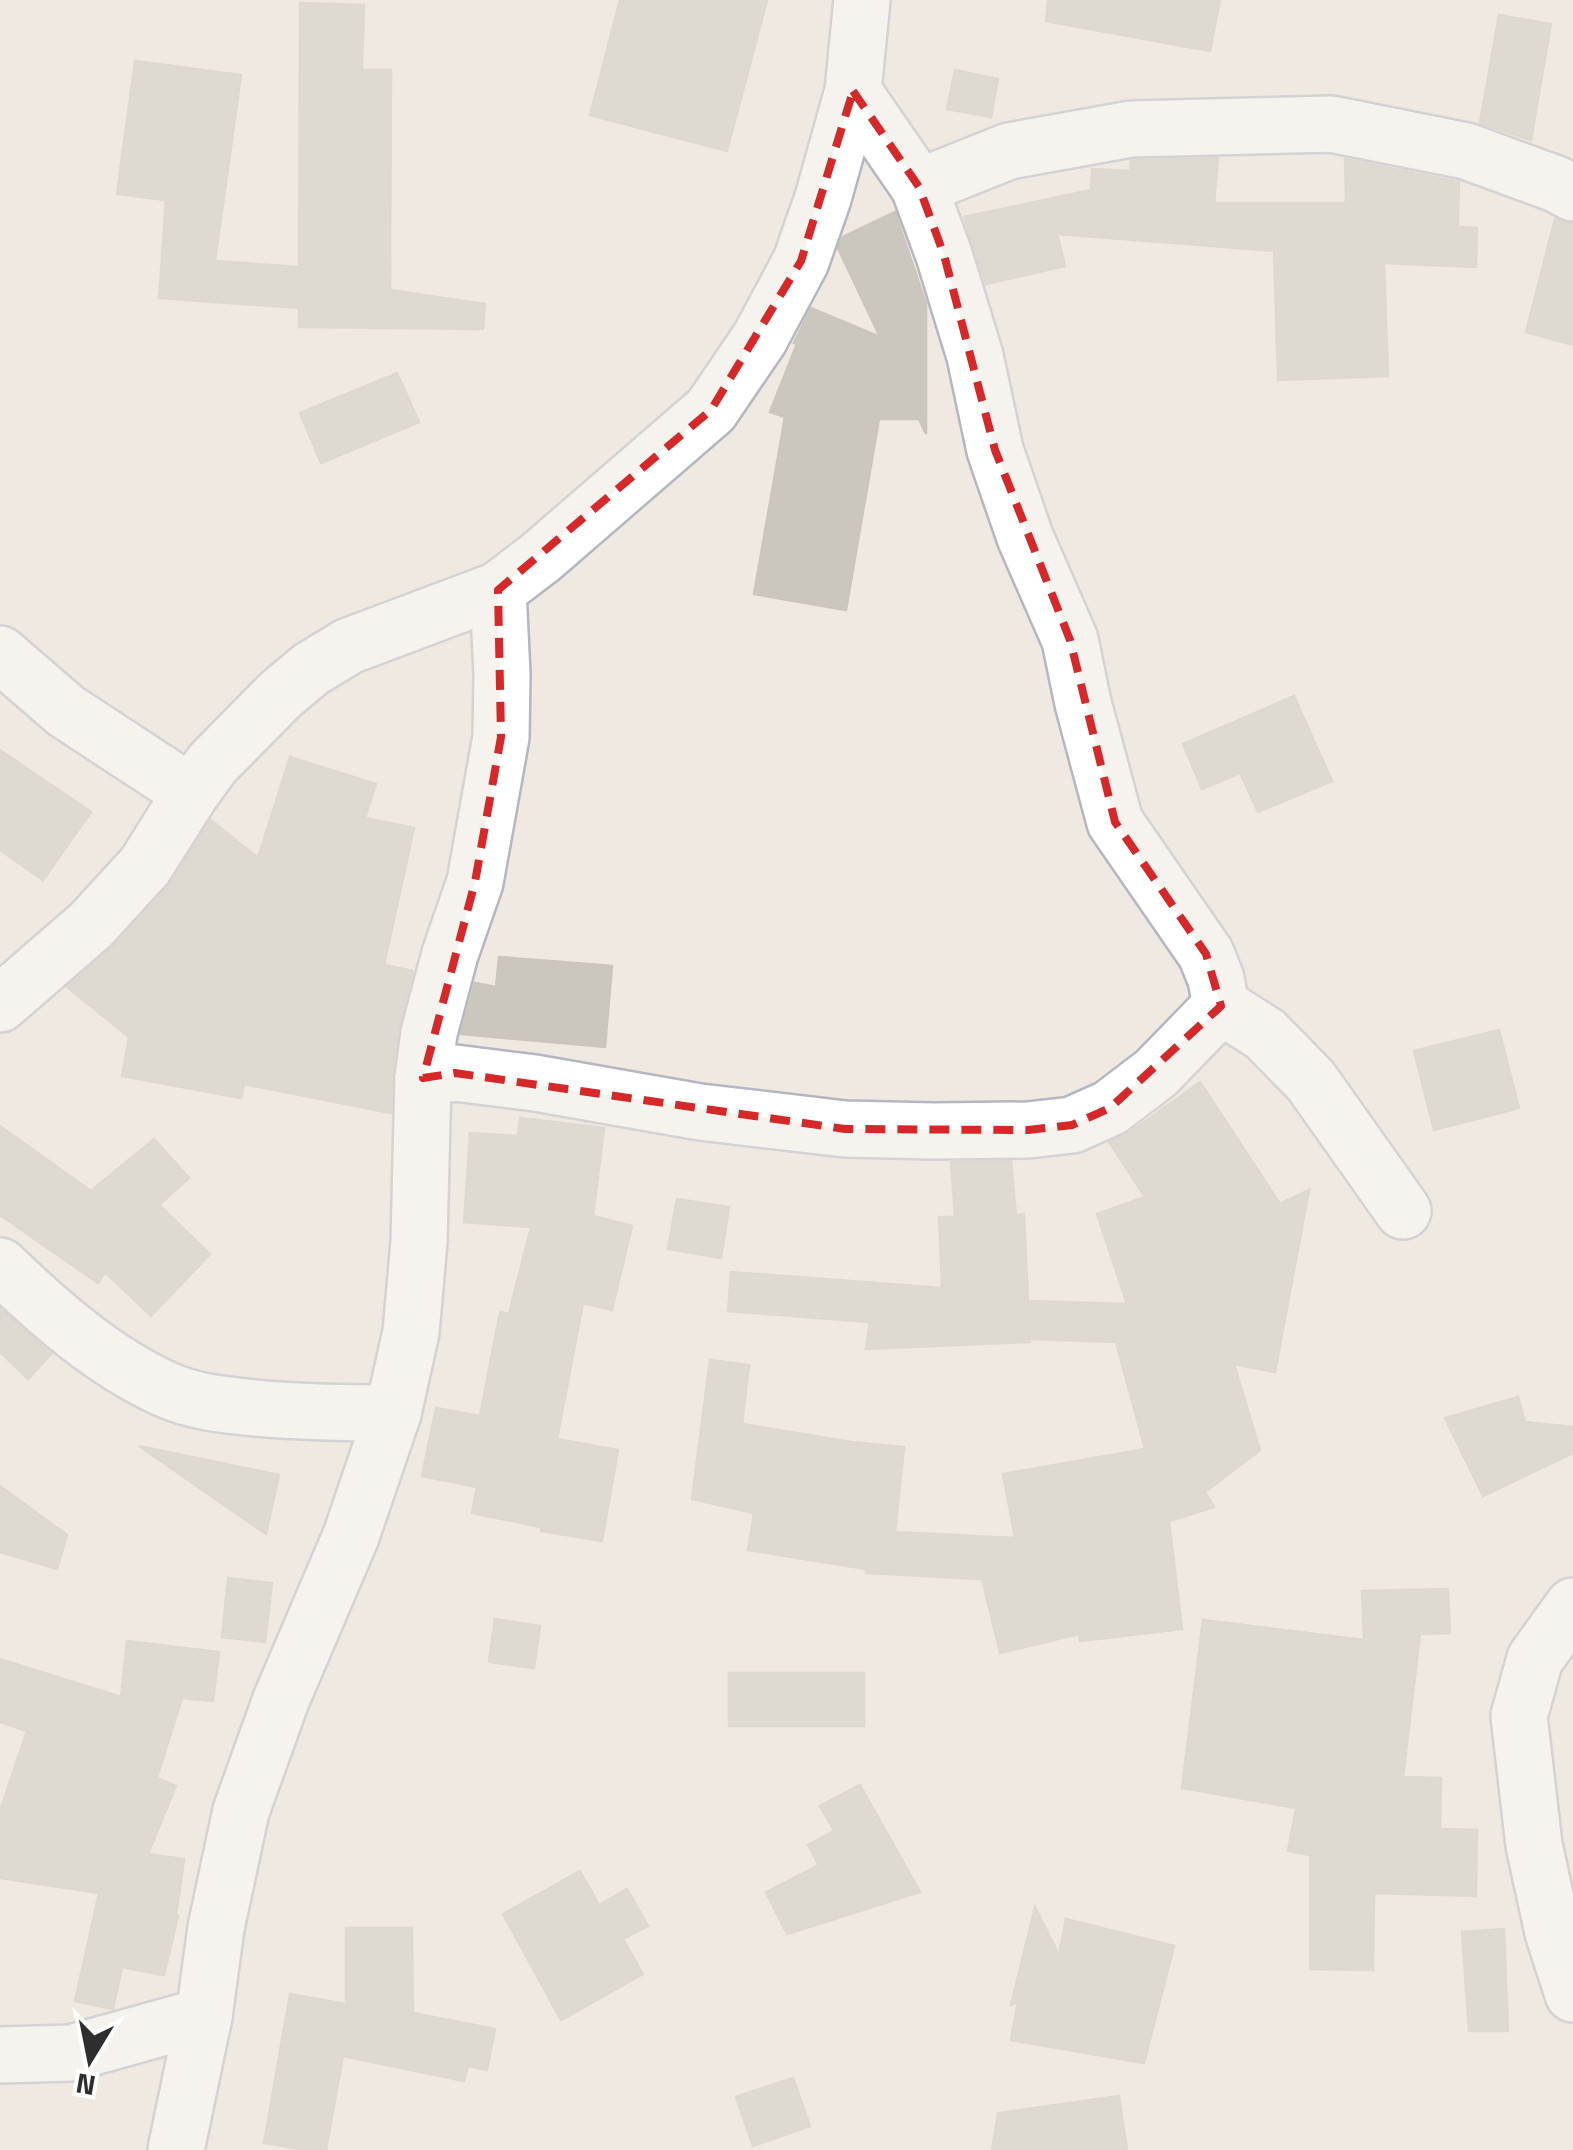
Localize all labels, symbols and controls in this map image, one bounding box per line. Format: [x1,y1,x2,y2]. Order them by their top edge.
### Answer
north arrow [40,2010,140,2110]
text: N [72,2062,99,2108]

